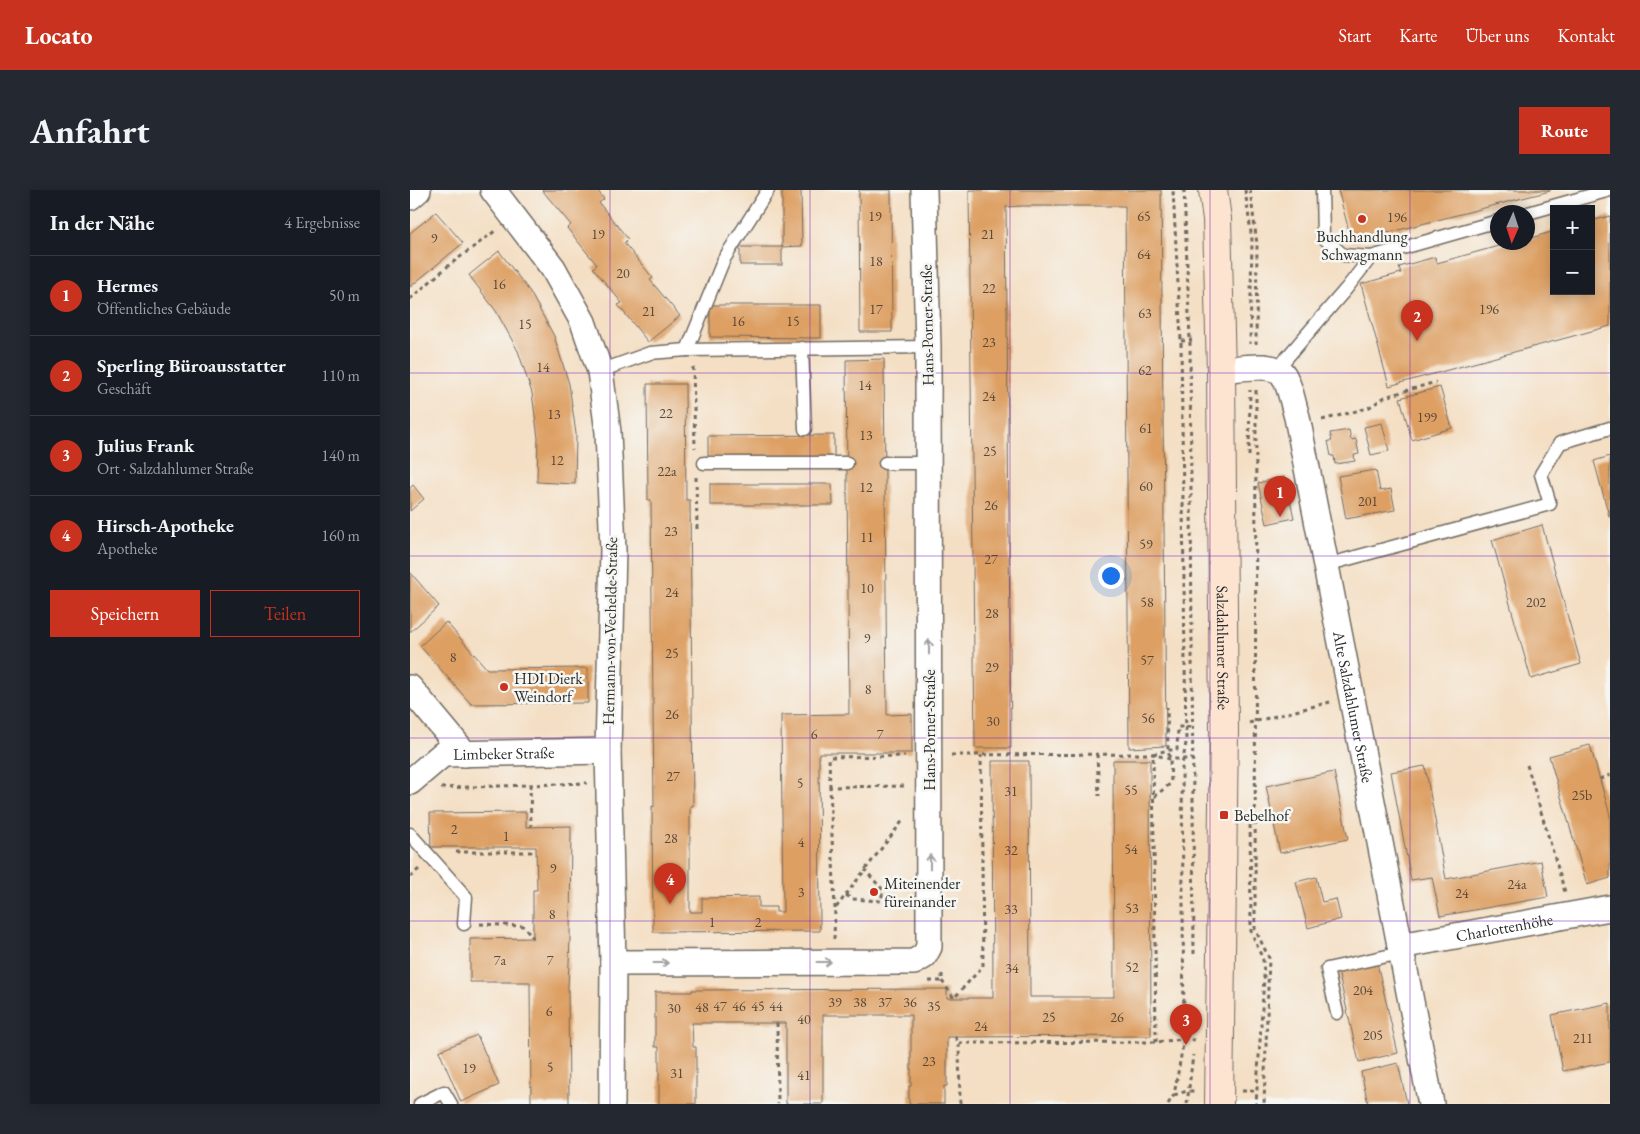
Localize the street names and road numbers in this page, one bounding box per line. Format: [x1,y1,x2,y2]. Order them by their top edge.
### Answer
street label: Hans-Porner-Straße [915,264,939,386]
street label: Hermann-von-Vechelde-Straße [598,537,622,725]
street label: Salzdahlumer Straße [1212,585,1234,710]
street label: Alte Salzdahlumer Straße [1328,628,1379,784]
street label: Hans-Porner-Straße [919,669,940,791]
street label: Limbeker Straße [453,741,554,764]
street label: Charlottenhöhe [1454,908,1555,946]

